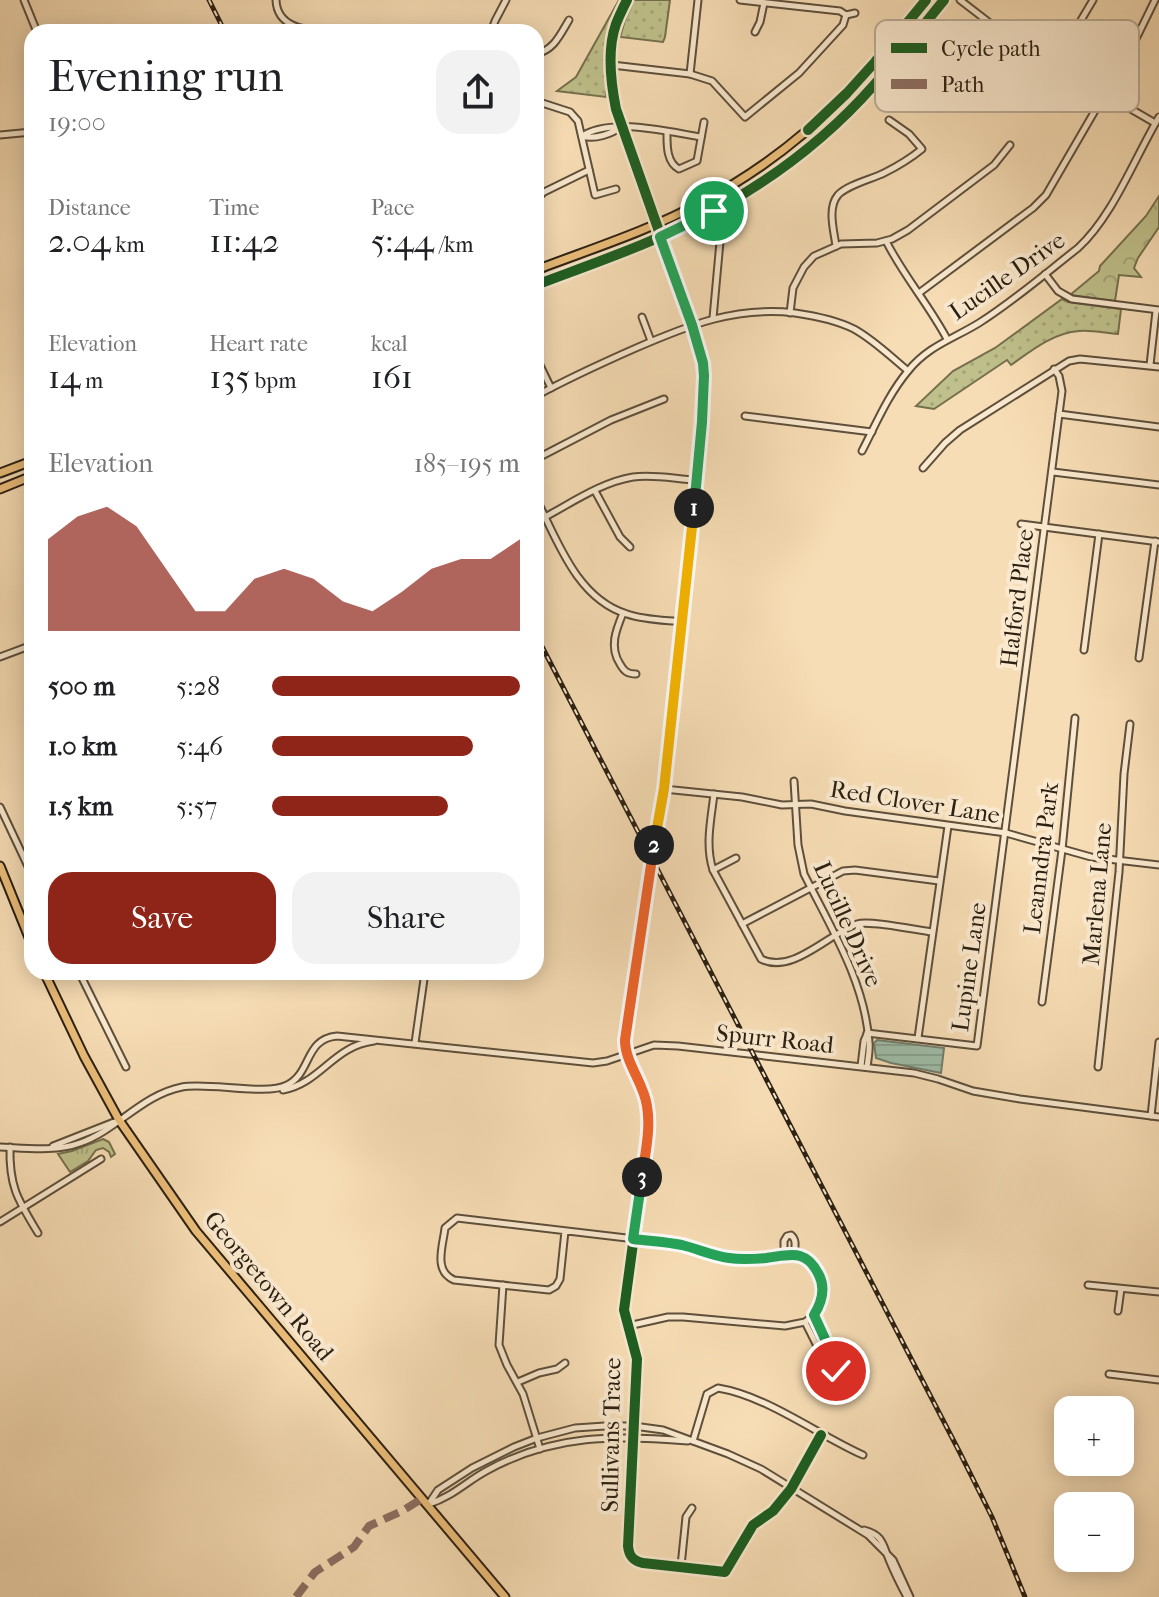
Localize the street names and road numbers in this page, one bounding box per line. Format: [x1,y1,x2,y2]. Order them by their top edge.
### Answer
street label: Lucille Drive [944,226,1070,326]
street label: Halford Place [995,527,1039,669]
street label: Red Clover Lane [828,775,1002,829]
street label: Leanndra Park [1018,780,1064,935]
street label: Marlena Lane [1077,821,1117,966]
street label: Lucille Drive [808,857,888,991]
street label: Lupine Lane [946,900,992,1033]
street label: Spurr Road [715,1019,836,1059]
street label: Georgetown Road [198,1206,340,1367]
street label: Sullivans Trace [596,1357,626,1513]

